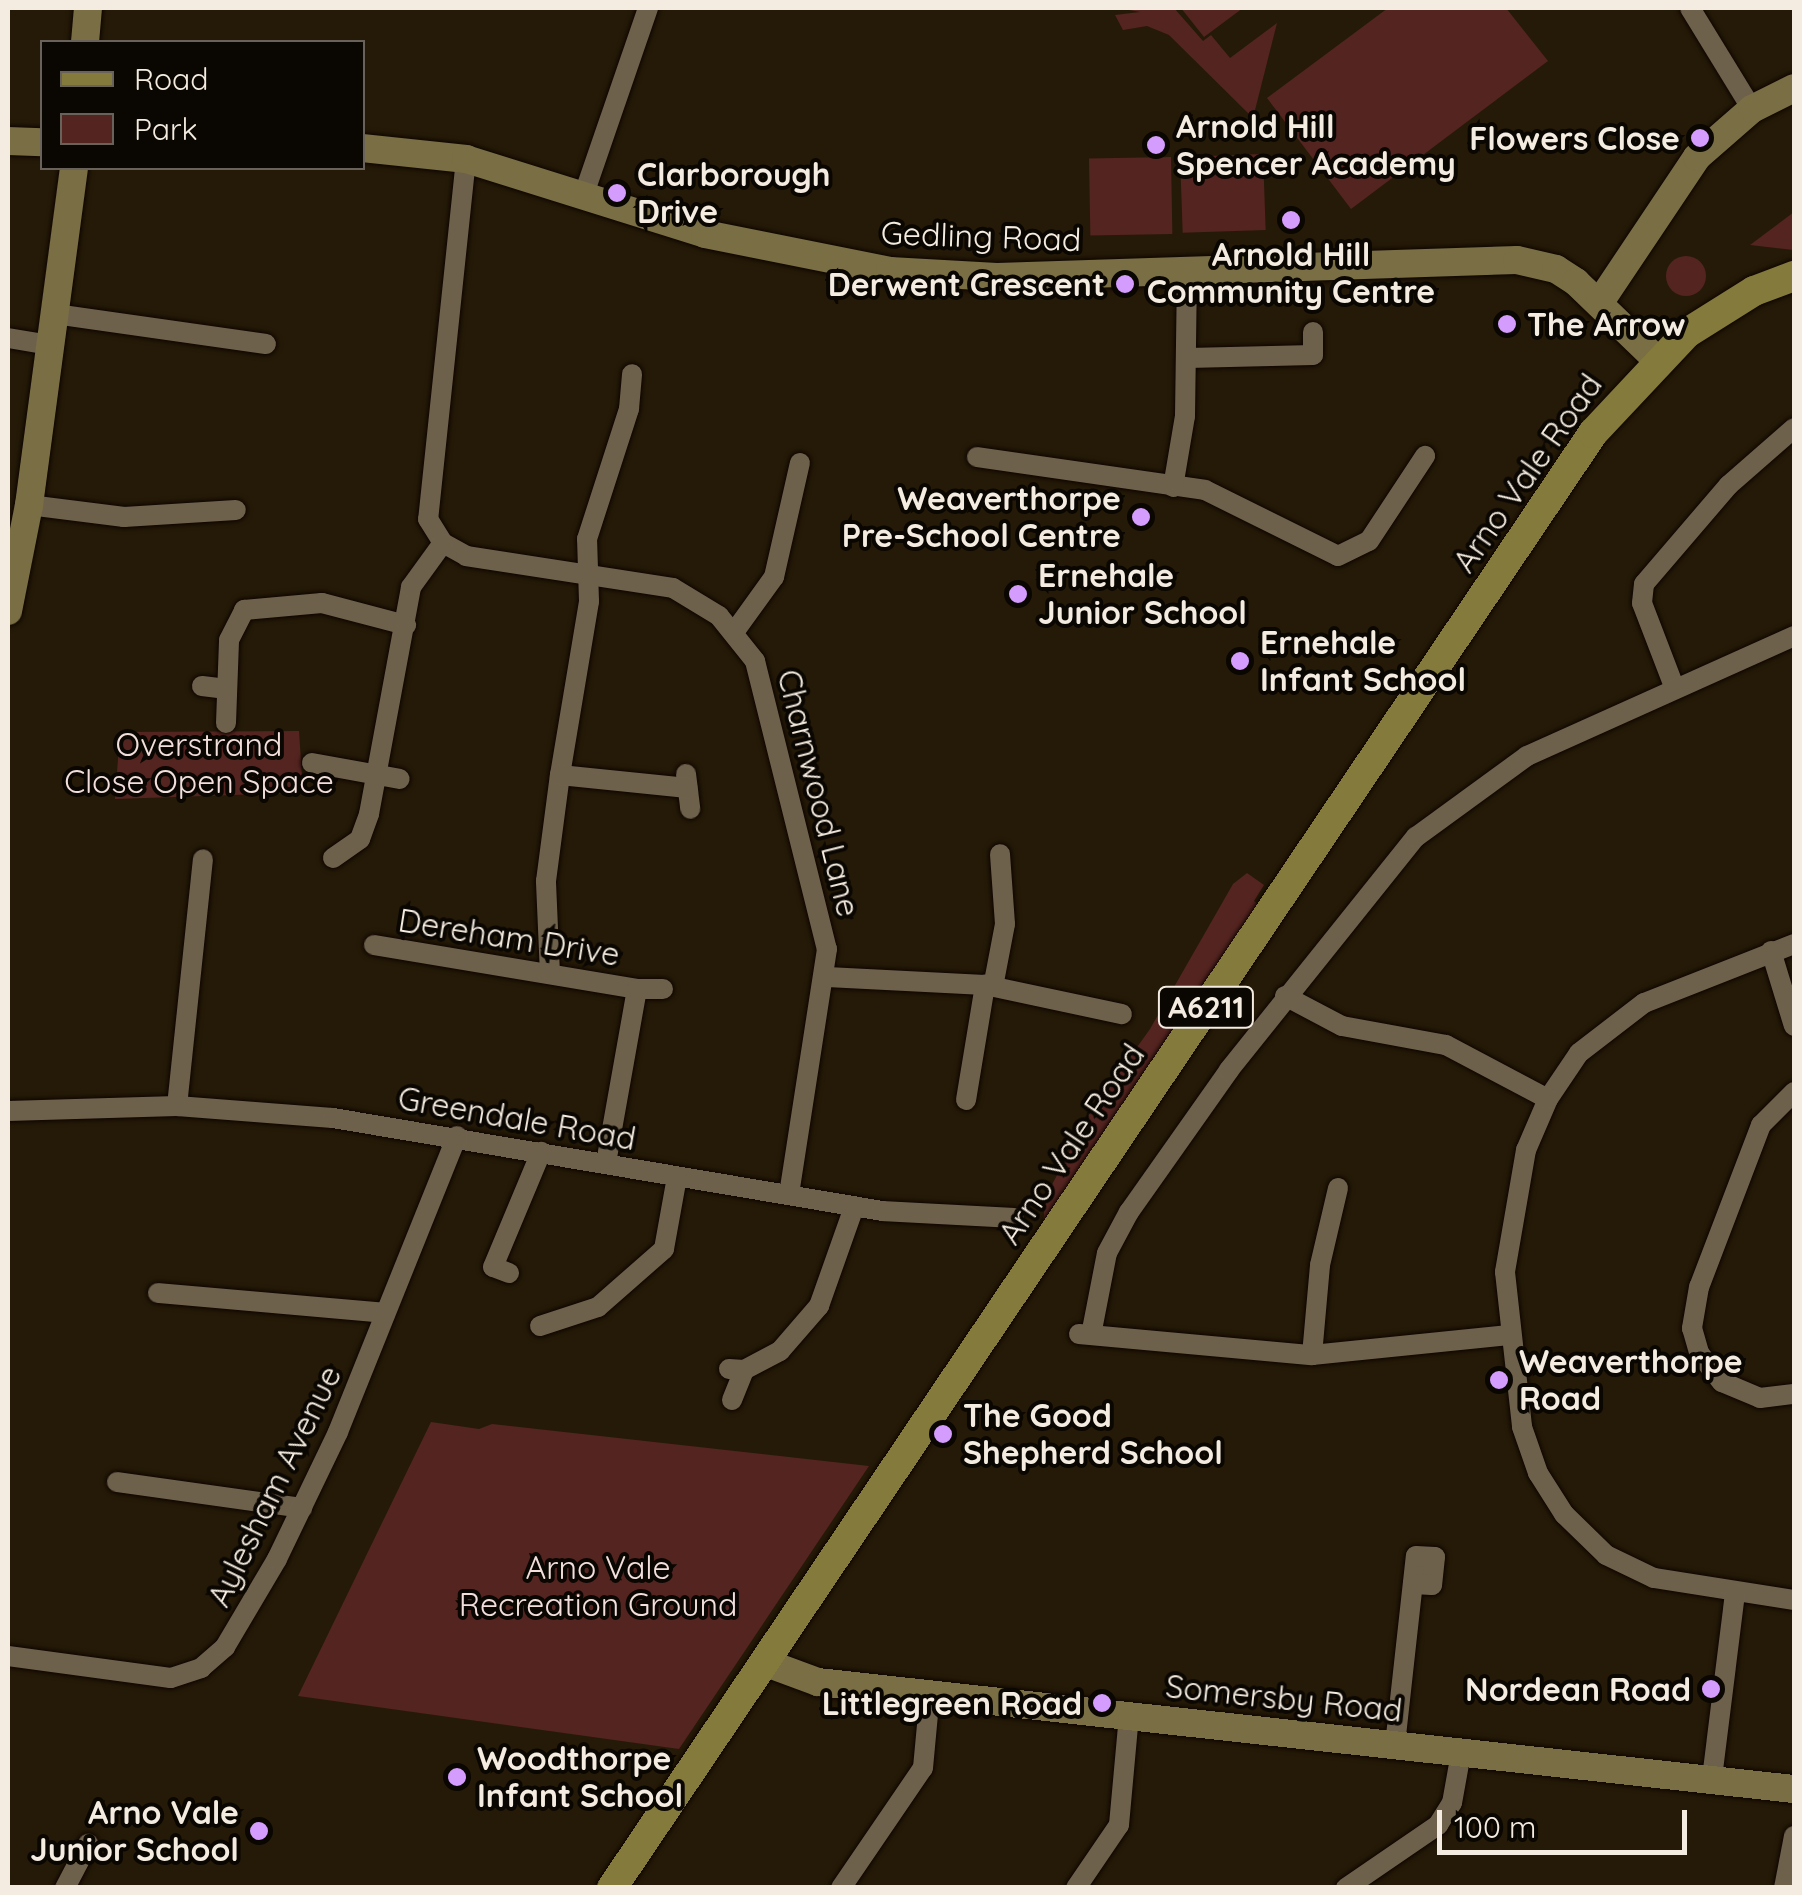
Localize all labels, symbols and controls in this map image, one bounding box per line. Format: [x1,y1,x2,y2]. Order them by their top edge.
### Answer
legend [40,40,365,170]
text: Road [134,60,208,98]
place label: Arnold Hill Spencer Academy [1176,108,1456,183]
text: Park [134,110,198,148]
place label: Flowers Close [1469,119,1680,157]
marker: Flowers Close [1689,127,1711,149]
marker: Arnold Hill Spencer Academy [1145,134,1167,156]
place label: Clarborough Drive [637,156,831,231]
marker: Clarborough Drive [606,182,628,204]
marker: Arnold Hill Community Centre [1280,209,1302,231]
street label: Gedling Road [880,213,1082,259]
place label: Arnold Hill Community Centre [1147,236,1435,311]
place label: Derwent Crescent [828,265,1105,303]
marker: Derwent Crescent [1114,273,1136,295]
place label: The Arrow [1527,305,1686,343]
marker: The Arrow [1496,313,1518,335]
street label: Arno Vale Road [1444,367,1610,579]
place label: Weaverthorpe Pre-School Centre [842,480,1121,555]
marker: Weaverthorpe Pre-School Centre [1130,506,1152,528]
place label: Ernehale Junior School [1038,557,1247,632]
marker: Ernehale Junior School [1007,583,1029,605]
place label: Ernehale Infant School [1260,624,1466,699]
marker: Ernehale Infant School [1229,650,1251,672]
street label: Charnwood Lane [770,666,868,920]
park label: Overstrand Close Open Space [64,726,334,801]
street label: Dereham Drive [396,901,622,973]
road number: A6211 [1156,982,1256,1032]
street label: Arno Vale Road [990,1037,1152,1251]
street label: Greendale Road [395,1078,639,1158]
place label: Weaverthorpe Road [1519,1343,1743,1418]
street label: Aylesham Avenue [199,1359,349,1613]
marker: Weaverthorpe Road [1488,1369,1510,1391]
place label: The Good Shepherd School [963,1397,1223,1472]
marker: The Good Shepherd School [932,1423,954,1445]
park label: Arno Vale Recreation Ground [459,1549,737,1624]
street label: Somersby Road [1164,1666,1404,1730]
place label: Nordean Road [1465,1670,1691,1708]
marker: Nordean Road [1700,1678,1722,1700]
place label: Littlegreen Road [822,1684,1082,1722]
marker: Littlegreen Road [1091,1692,1113,1714]
place label: Woodthorpe Infant School [477,1740,683,1815]
marker: Woodthorpe Infant School [446,1766,468,1788]
scale bar [1442,1790,1692,1852]
place label: Arno Vale Junior School [30,1794,239,1869]
text: 100 m [1454,1808,1536,1846]
marker: Arno Vale Junior School [248,1820,270,1842]

